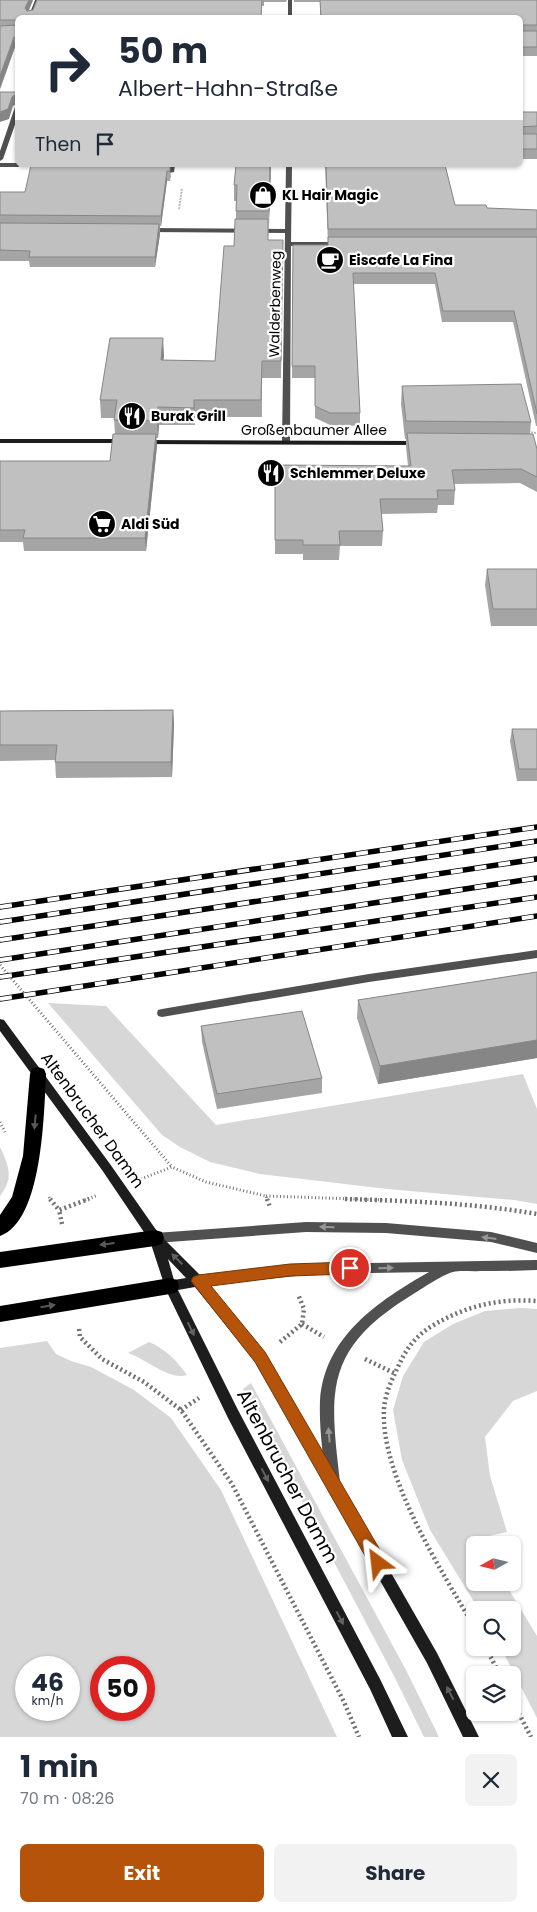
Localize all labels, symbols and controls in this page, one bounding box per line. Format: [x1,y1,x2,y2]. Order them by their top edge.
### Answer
text: 50 m [118,26,208,75]
icon: right [35,35,100,100]
text: Albert-Hahn-Straße [118,73,338,104]
icon: arrive [91,130,119,158]
text: Then [35,131,81,158]
shop icon: KL Hair Magic [248,180,278,210]
place label: KL Hair Magic [282,185,379,205]
cafe icon: Eiscafe La Fina [315,245,345,275]
street label: Walderbenweg [264,250,286,358]
place label: Eiscafe La Fina [349,250,453,270]
restaurant icon: Burak Grill [117,401,147,431]
place label: Burak Grill [151,406,226,426]
street label: Großenbaumer Allee [241,420,387,440]
restaurant icon: Schlemmer Deluxe [256,458,286,488]
place label: Schlemmer Deluxe [290,463,426,483]
supermarket icon: Aldi Süd [87,509,117,539]
place label: Aldi Süd [121,514,180,534]
street label: Altenbrucher Damm [35,1048,150,1193]
one-way arrow [30,1115,38,1131]
one-way arrow [319,1223,335,1231]
one-way arrow [481,1234,497,1242]
one-way arrow [98,1240,114,1248]
pin [329,1247,371,1289]
one-way arrow [171,1254,183,1266]
icon: arrive [336,1254,364,1282]
one-way arrow [378,1264,394,1272]
one-way arrow [40,1302,56,1310]
one-way arrow [187,1322,196,1337]
street label: Altenbrucher Damm [230,1384,345,1568]
one-way arrow [325,1426,333,1442]
one-way arrow [261,1467,269,1482]
position arrow [351,1536,403,1588]
north arrow [466,1536,521,1591]
map controls [466,1536,521,1721]
button: search [466,1601,521,1656]
one-way arrow [336,1611,344,1626]
speed limit sign: 50 [90,1656,155,1721]
text: 46 [31,1665,64,1700]
button: layers [466,1666,521,1721]
one-way arrow [446,1686,454,1701]
text: km/h [32,1692,63,1709]
text: 1 min [20,1745,98,1788]
button: close [465,1754,517,1806]
text: 70 m · 08:26 [20,1787,114,1810]
button: Exit [20,1844,264,1902]
button: Share [274,1844,517,1902]

